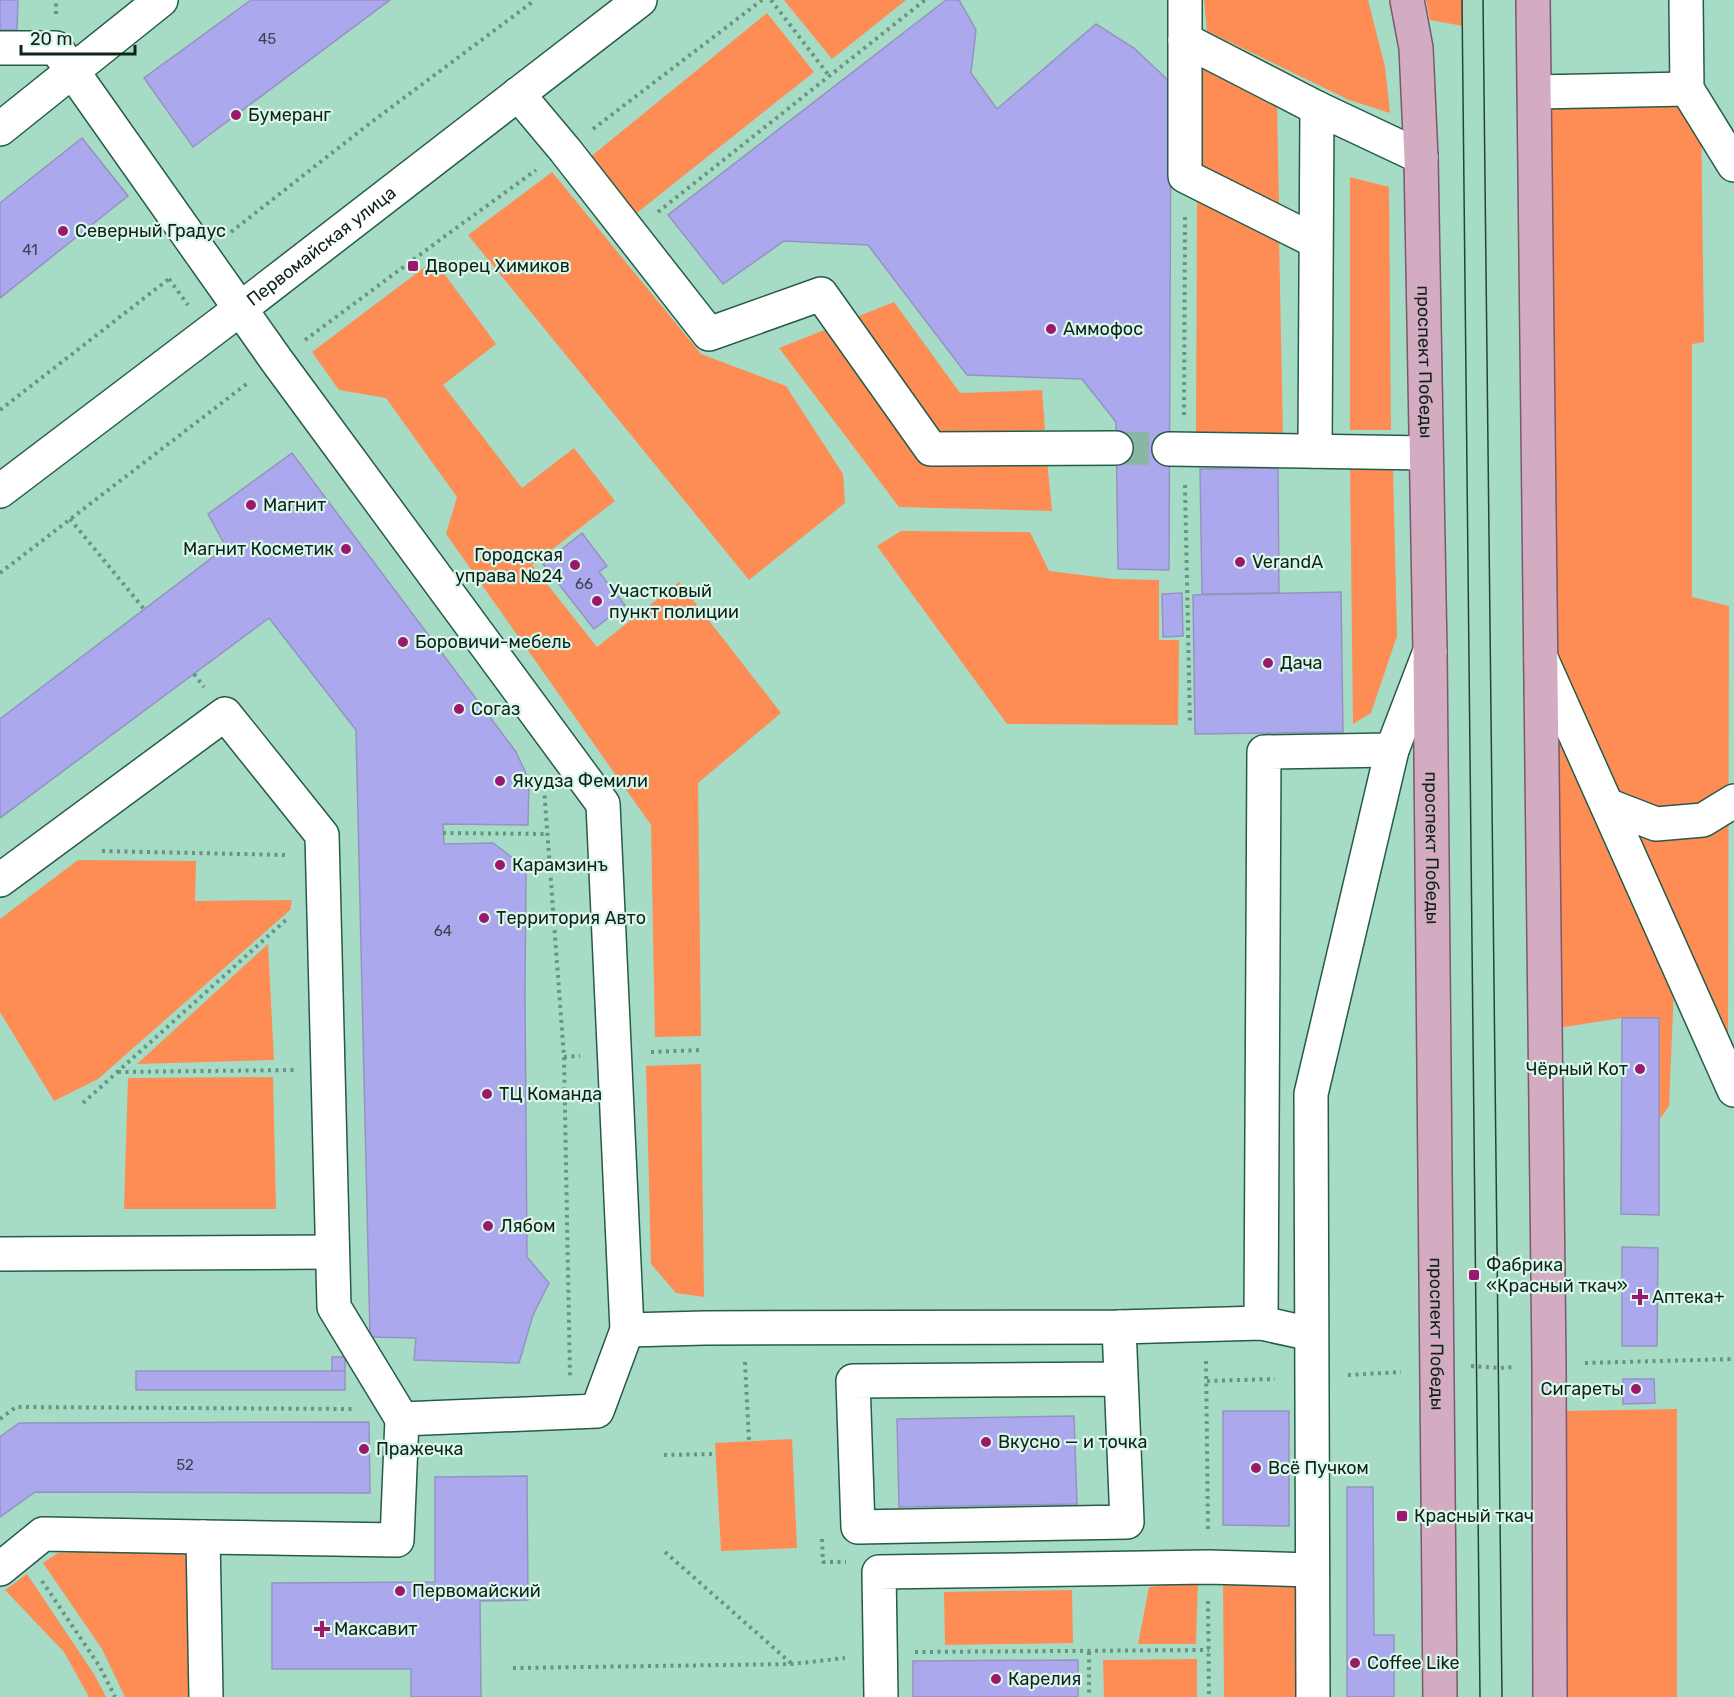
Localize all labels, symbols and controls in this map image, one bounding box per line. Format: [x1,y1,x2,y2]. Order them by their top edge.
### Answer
scale bar [21,18,135,56]
text: 20 m [30,28,72,50]
house number: 45 [258,30,276,48]
place label: Бумеранг [248,104,331,126]
marker: Бумеранг [229,108,243,122]
street label: Первомайская улица [242,182,400,311]
place label: Северный Градус [75,220,226,242]
marker: Северный Градус [56,224,70,238]
house number: 41 [22,241,38,259]
place label: Дворец Химиков [425,255,570,277]
marker: Дворец Химиков [406,259,420,273]
street label: проспект Победы [1412,285,1437,439]
place label: Аммофос [1063,318,1143,340]
marker: Аммофос [1044,322,1058,336]
place label: Магнит [263,494,326,516]
marker: Магнит [244,498,258,512]
place label: Магнит Косметик [183,538,334,560]
marker: Магнит Косметик [339,542,353,556]
place label: Городская управа №24 [455,544,563,587]
place label: VerandA [1252,551,1323,573]
marker: VerandA [1233,555,1247,569]
marker: Городская управа №24 [568,558,582,572]
house number: 66 [575,575,593,593]
place label: Участковый пункт полиции [609,580,739,623]
marker: Участковый пункт полиции [590,594,604,608]
place label: Боровичи-мебель [415,631,571,653]
marker: Боровичи-мебель [396,635,410,649]
place label: Дача [1280,652,1323,674]
marker: Дача [1261,656,1275,670]
place label: Согаз [471,698,520,720]
marker: Согаз [452,702,466,716]
place label: Якудза Фемили [512,770,648,792]
street label: проспект Победы [1420,771,1444,925]
marker: Якудза Фемили [493,774,507,788]
place label: Карамзинъ [512,854,608,876]
marker: Карамзинъ [493,858,507,872]
place label: Территория Авто [496,907,646,929]
marker: Территория Авто [477,911,491,925]
house number: 64 [434,922,452,940]
place label: Чёрный Кот [1526,1058,1628,1080]
marker: Чёрный Кот [1633,1062,1647,1076]
place label: ТЦ Команда [499,1083,602,1105]
marker: ТЦ Команда [480,1087,494,1101]
place label: Лябом [500,1215,556,1237]
marker: Лябом [481,1219,495,1233]
place label: Фабрика «Красный ткач» [1486,1254,1628,1297]
street label: проспект Победы [1425,1257,1448,1411]
marker: Фабрика «Красный ткач» [1467,1268,1481,1282]
place label: Аптека+ [1652,1286,1725,1308]
marker: Аптека+ [1633,1290,1647,1304]
place label: Сигареты [1541,1378,1624,1400]
marker: Сигареты [1629,1382,1643,1396]
place label: Вкусно — и точка [998,1431,1147,1453]
marker: Вкусно — и точка [979,1435,993,1449]
place label: Пражечка [376,1438,463,1460]
marker: Пражечка [357,1442,371,1456]
house number: 52 [176,1456,194,1474]
place label: Всё Пучком [1268,1457,1369,1479]
marker: Всё Пучком [1249,1461,1263,1475]
place label: Красный ткач [1414,1505,1534,1527]
marker: Красный ткач [1395,1509,1409,1523]
place label: Первомайский [412,1580,541,1602]
marker: Первомайский [393,1584,407,1598]
place label: Максавит [334,1618,418,1640]
marker: Максавит [315,1622,329,1636]
place label: Coffee Like [1367,1652,1459,1674]
marker: Coffee Like [1348,1656,1362,1670]
place label: Карелия [1008,1668,1081,1690]
marker: Карелия [989,1672,1003,1686]

